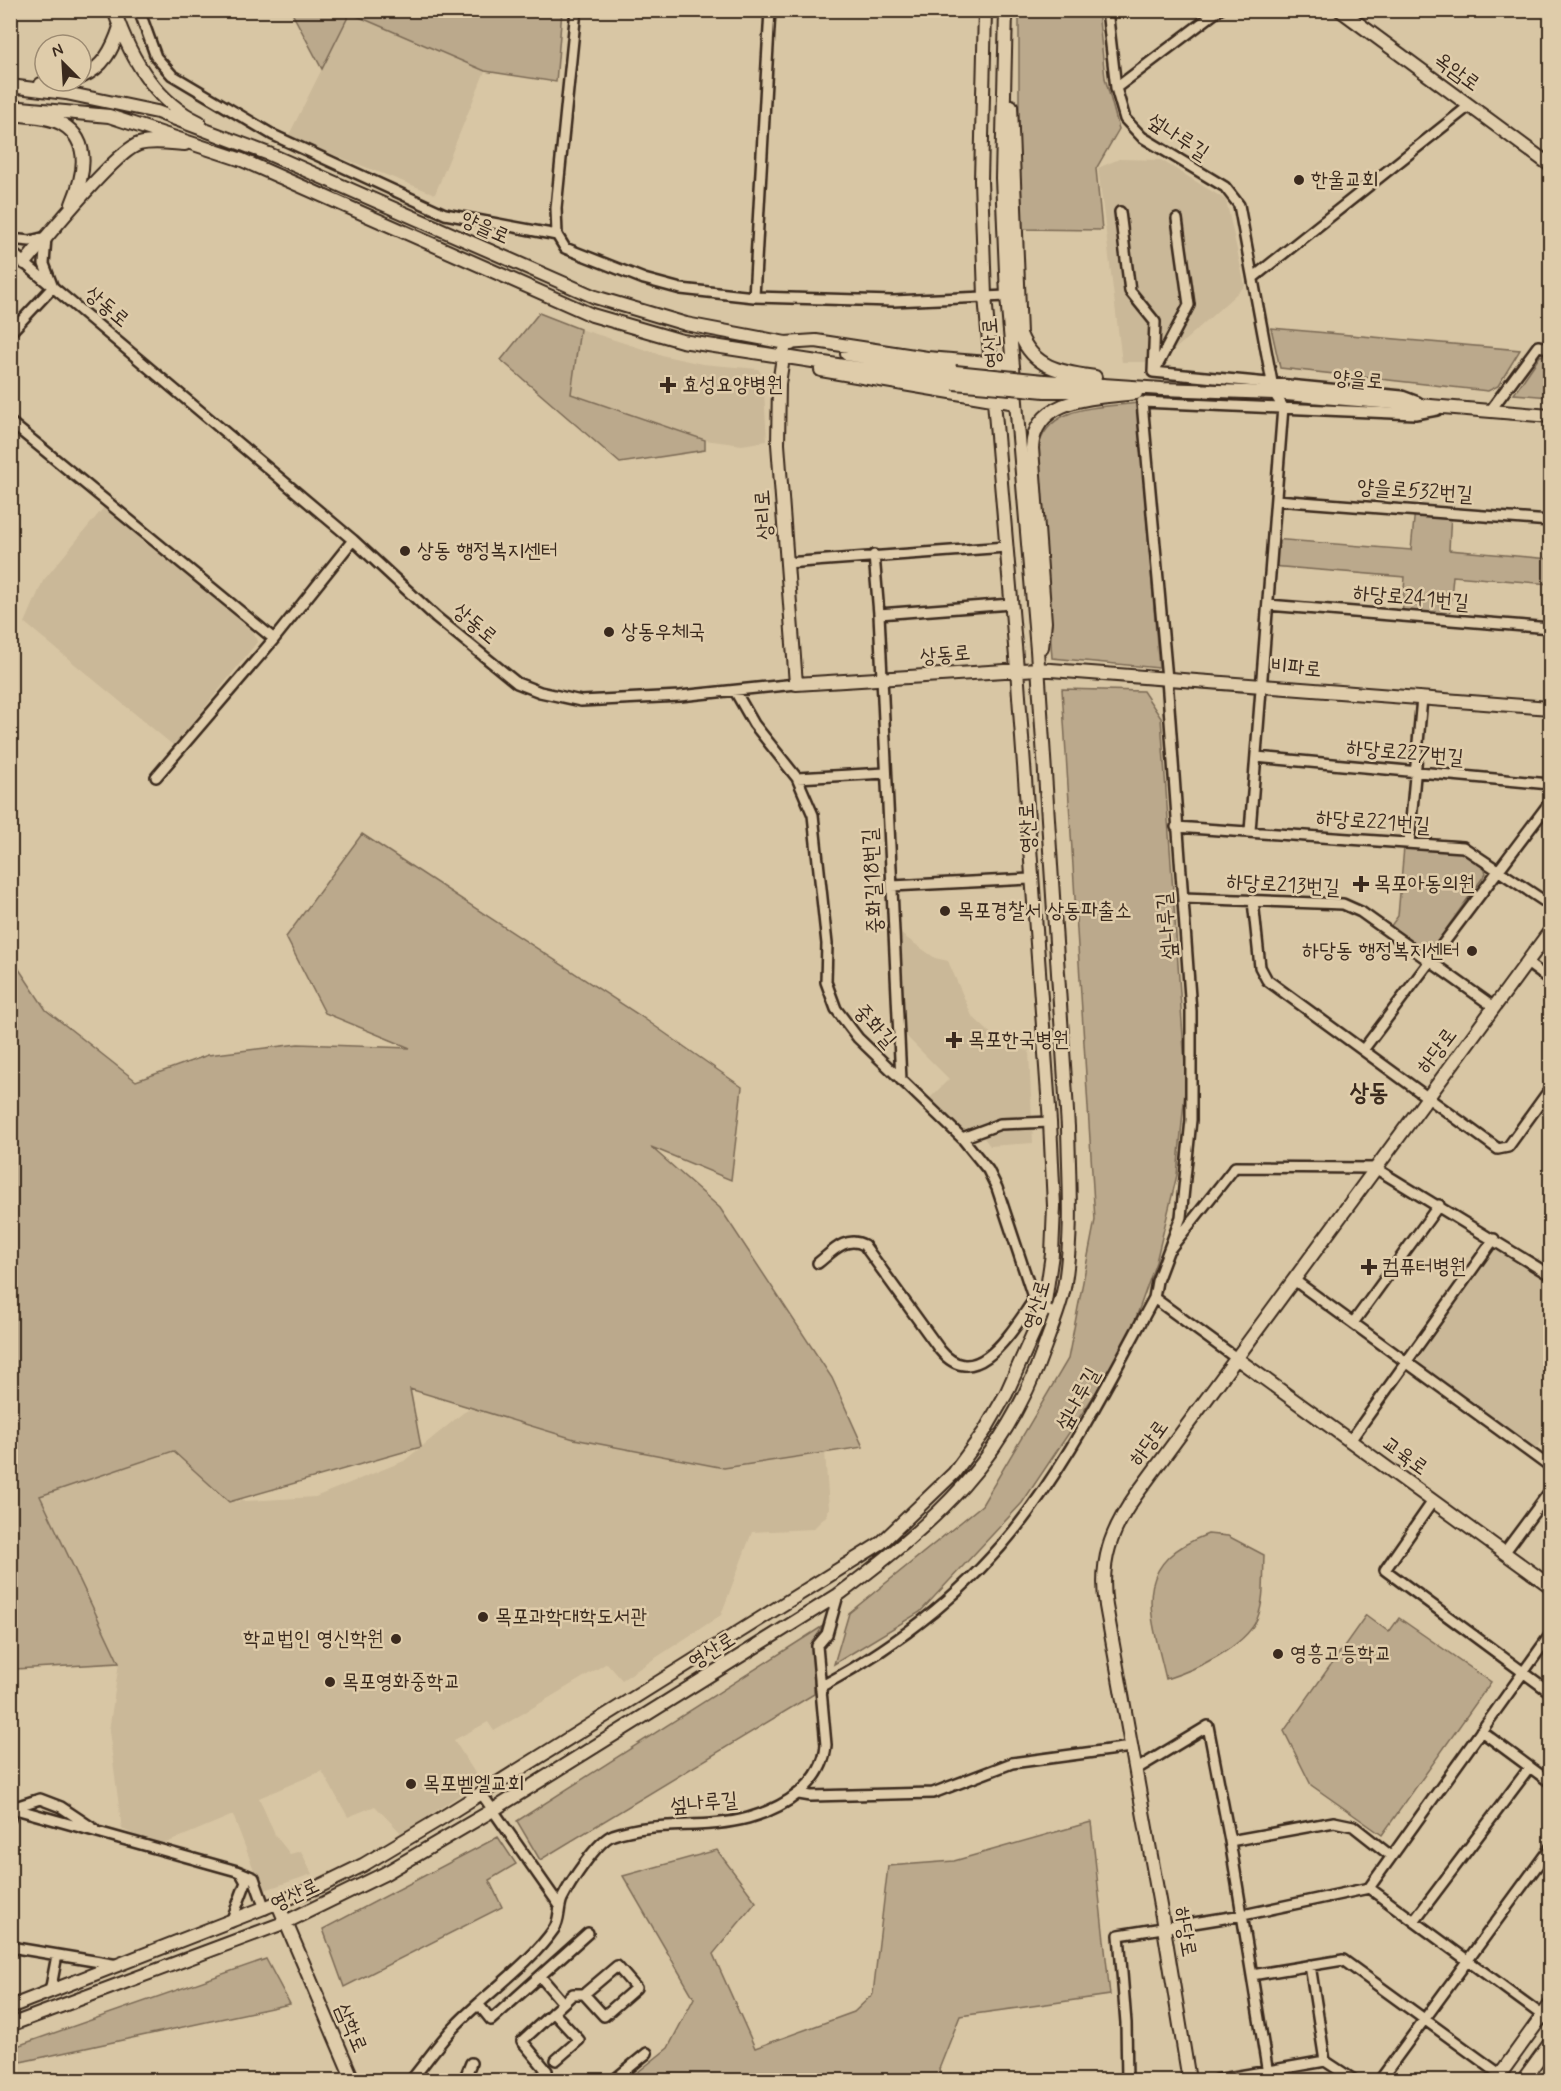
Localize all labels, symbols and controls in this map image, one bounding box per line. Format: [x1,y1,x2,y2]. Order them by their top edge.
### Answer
north arrow [33,33,93,93]
text: N [48,39,67,62]
street label: 옥암로 [1428,46,1486,98]
street label: 섶나루길 [1142,107,1214,167]
place label: 한울교회 [1311,166,1379,194]
marker: 한울교회 [1292,173,1306,187]
street label: 양을로 [456,205,514,251]
street label: 상동로 [79,280,135,334]
street label: 영산로 [976,317,1008,369]
street label: 양을로 [1332,364,1384,396]
place label: 효성요양병원 [682,371,783,399]
marker: 효성요양병원 [659,376,677,394]
street label: 양을로532번길 [1356,473,1474,509]
street label: 상리로 [748,489,780,541]
place label: 상동 행정복지센터 [417,537,558,565]
marker: 상동 행정복지센터 [398,544,412,558]
street label: 하당로241번길 [1352,579,1470,617]
street label: 상동로 [447,597,503,651]
place label: 상동우체국 [621,618,706,646]
marker: 상동우체국 [602,625,616,639]
street label: 상동로 [919,639,971,671]
street label: 비파로 [1270,652,1322,684]
street label: 하당로227번길 [1345,734,1465,772]
street label: 영산로 [1013,802,1043,854]
street label: 하당로221번길 [1315,804,1431,840]
street label: 중화길18번길 [856,827,890,935]
street label: 하당로213번길 [1226,868,1341,902]
place label: 목포아동의원 [1374,870,1475,898]
marker: 목포아동의원 [1352,875,1370,893]
street label: 섶나루길 [1150,891,1184,961]
place label: 목포경찰서 상동파출소 [957,897,1132,925]
marker: 목포경찰서 상동파출소 [938,904,952,918]
place label: 하당동 행정복지센터 [1302,937,1460,965]
marker: 하당동 행정복지센터 [1465,944,1479,958]
street label: 중화길 [848,998,902,1054]
street label: 하당로 [1411,1022,1463,1080]
place label: 목포한국병원 [968,1026,1069,1054]
marker: 목포한국병원 [945,1031,963,1049]
district label: 상동 [1350,1078,1388,1109]
place label: 컴퓨터병원 [1382,1253,1467,1281]
marker: 컴퓨터병원 [1360,1258,1378,1276]
street label: 영산로 [1017,1277,1057,1333]
street label: 섶나루길 [1049,1363,1107,1435]
street label: 하당로 [1123,1414,1175,1472]
street label: 교육로 [1376,1430,1434,1482]
place label: 목포과학대학도서관 [495,1603,647,1631]
marker: 목포과학대학도서관 [476,1610,490,1624]
place label: 학교법인 영신학원 [243,1625,384,1653]
street label: 영산로 [683,1626,741,1676]
marker: 학교법인 영신학원 [389,1632,403,1646]
place label: 영흥고등학교 [1290,1640,1391,1668]
marker: 영흥고등학교 [1271,1647,1285,1661]
place label: 목포영화중학교 [342,1668,460,1696]
marker: 목포영화중학교 [323,1675,337,1689]
place label: 목포벧엘교회 [423,1770,524,1798]
marker: 목포벧엘교회 [404,1777,418,1791]
street label: 섶나루길 [669,1786,739,1820]
street label: 영산로 [266,1872,324,1918]
street label: 하당로 [1167,1905,1203,1959]
street label: 삼학로 [328,1999,374,2057]

